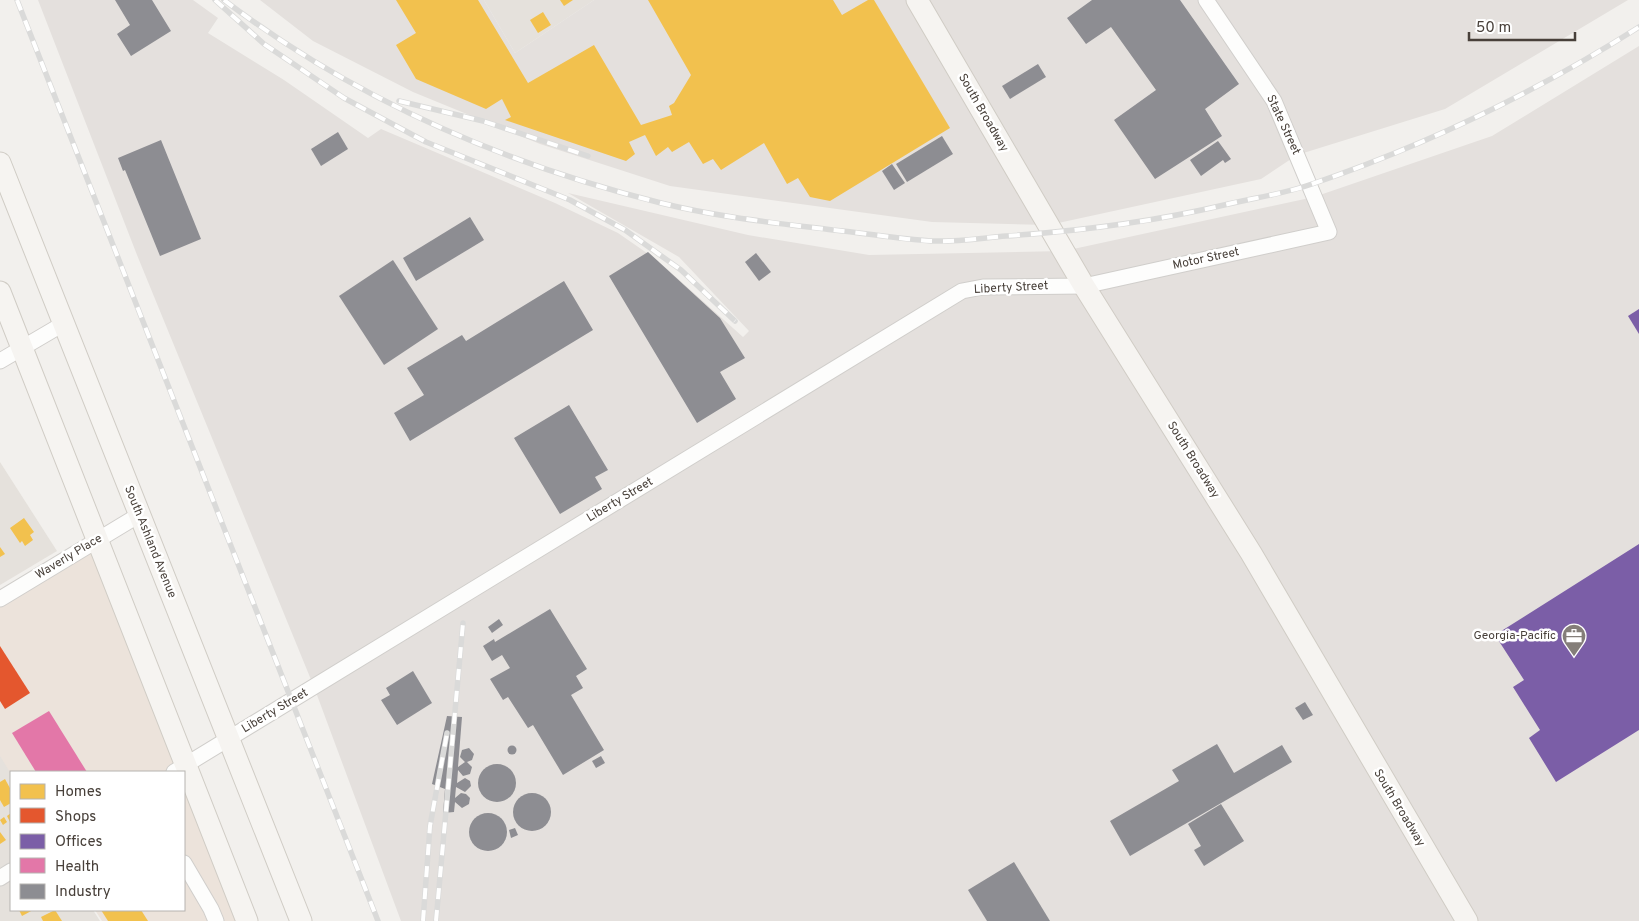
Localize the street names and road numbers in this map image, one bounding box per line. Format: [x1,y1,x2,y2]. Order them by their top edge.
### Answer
street label: South Broadway [954,71,1012,155]
street label: State Street [1262,92,1304,158]
street label: Motor Street [1171,244,1241,274]
street label: Liberty Street [973,278,1049,298]
street label: South Broadway [1163,419,1223,501]
street label: Liberty Street [584,474,656,526]
street label: South Ashland Avenue [120,483,180,601]
street label: Waverly Place [33,531,105,583]
street label: Liberty Street [239,685,311,737]
street label: South Broadway [1370,766,1428,850]

